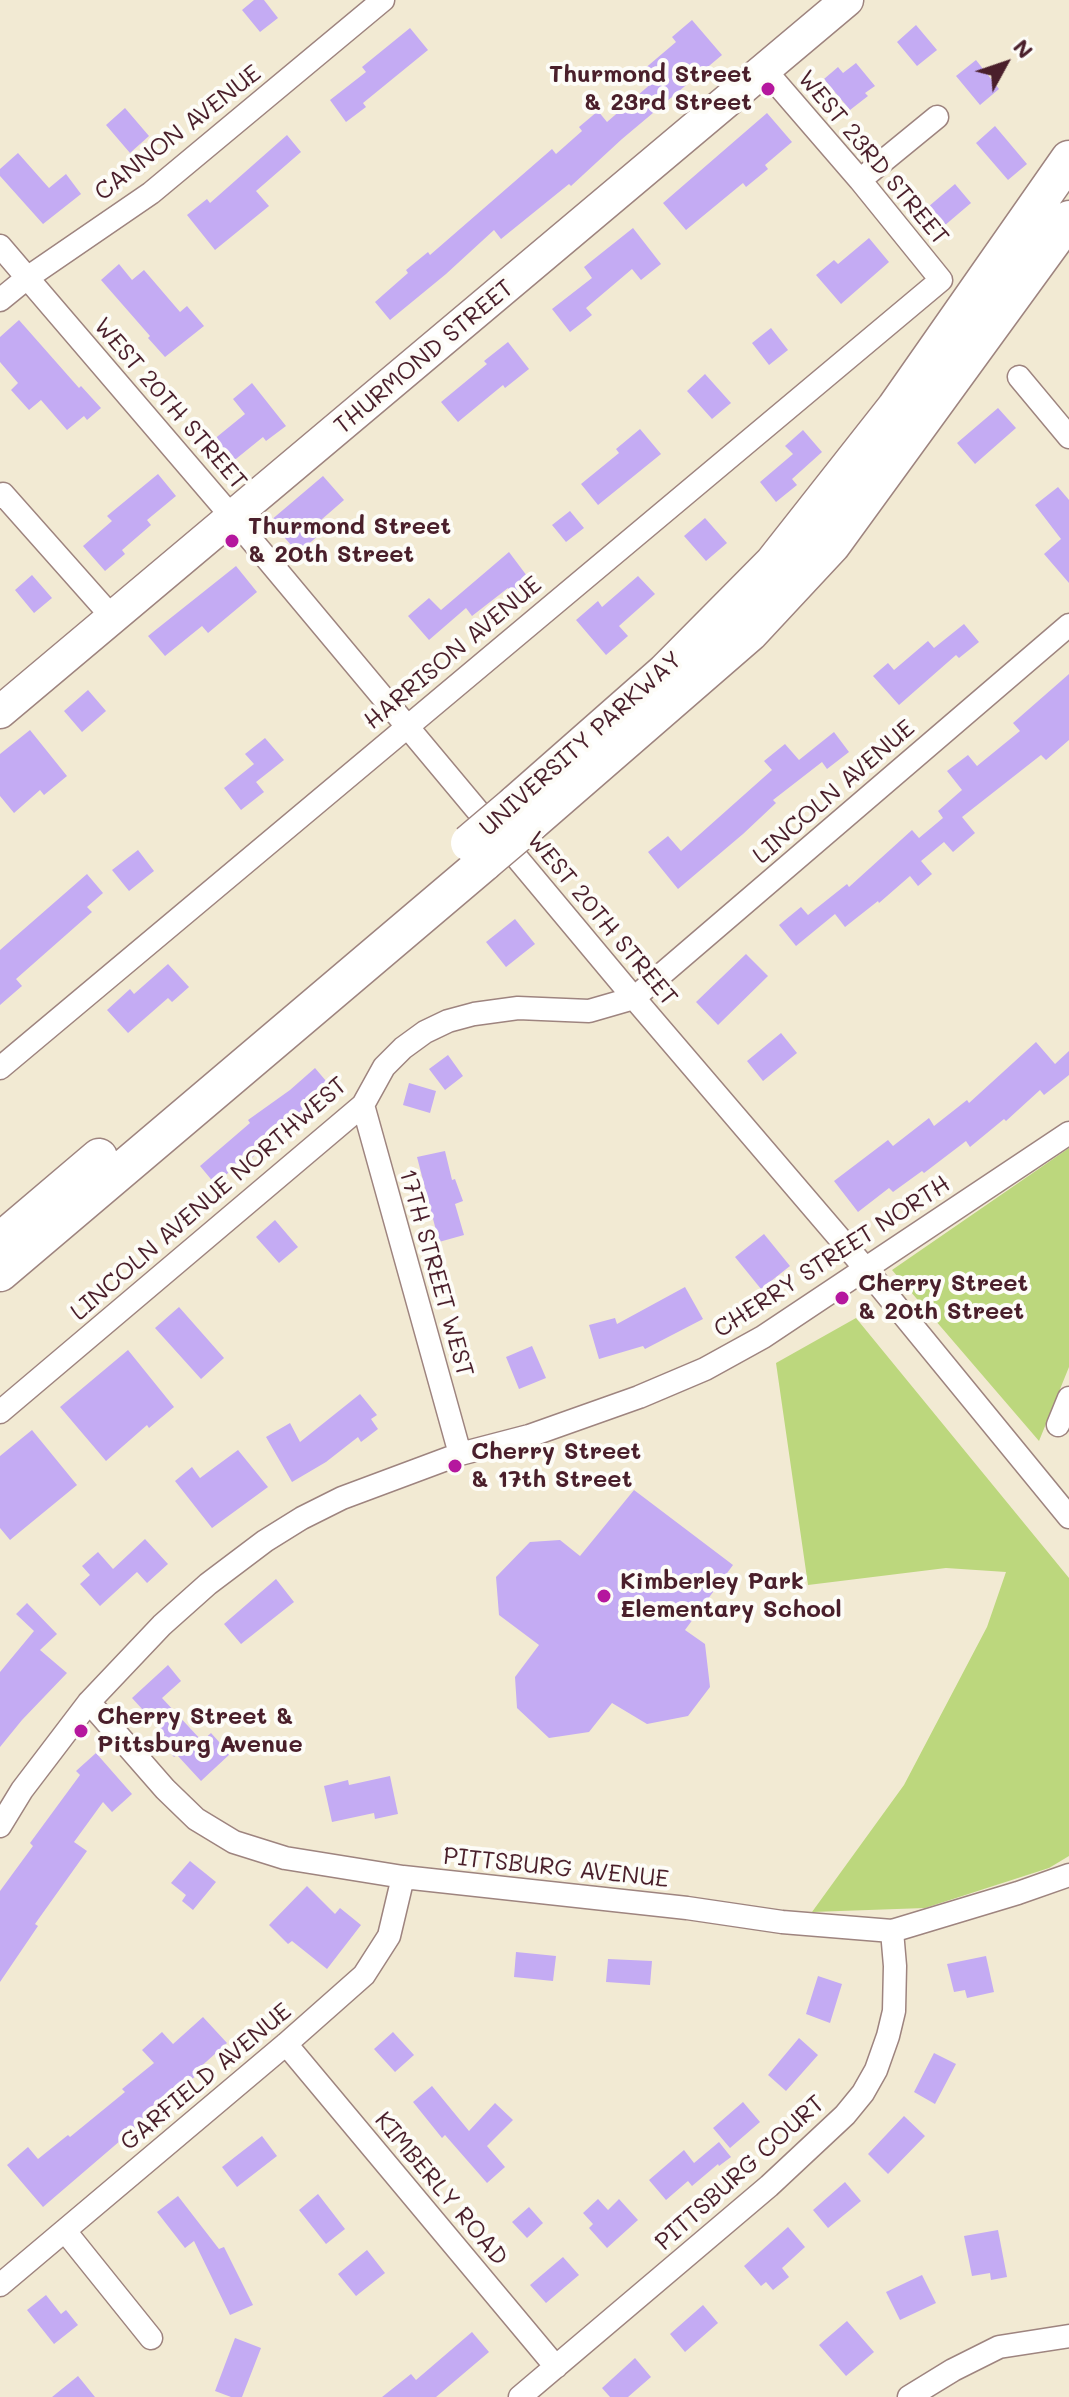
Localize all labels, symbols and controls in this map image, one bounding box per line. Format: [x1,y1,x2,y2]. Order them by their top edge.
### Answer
north arrow [965,24,1045,104]
text: N [1007,33,1040,64]
street label: CANNON AVENUE [89,59,267,207]
place label: Thurmond Street & 23rd Street [549,61,752,117]
street label: WEST 23RD STREET [791,65,955,251]
marker: Thurmond Street & 23rd Street [759,80,777,98]
street label: THURMOND STREET [329,274,519,440]
street label: WEST 20TH STREET [87,312,253,496]
place label: Thurmond Street & 20th Street [248,513,451,569]
marker: Thurmond Street & 20th Street [223,532,241,550]
street label: HARRISON AVENUE [358,570,548,736]
street label: UNIVERSITY PARKWAY [474,646,688,842]
street label: LINCOLN AVENUE [747,714,921,870]
street label: WEST 20TH STREET [521,826,683,1012]
street label: LINCOLN AVENUE NORTHWEST [65,1071,353,1327]
street label: 17TH STREET WEST [393,1166,479,1380]
street label: CHERRY STREET NORTH [709,1170,955,1344]
place label: Cherry Street & 20th Street [858,1270,1028,1326]
marker: Cherry Street & 20th Street [833,1289,851,1307]
place label: Cherry Street & 17th Street [471,1438,641,1494]
marker: Cherry Street & 17th Street [446,1457,464,1475]
place label: Kimberley Park Elementary School [620,1568,842,1624]
marker: Kimberley Park Elementary School [595,1587,613,1605]
place label: Cherry Street & Pittsburg Avenue [97,1703,303,1759]
marker: Cherry Street & Pittsburg Avenue [72,1722,90,1740]
street label: PITTSBURG AVENUE [442,1842,670,1894]
street label: GARFIELD AVENUE [115,1997,297,2157]
street label: PITTSBURG COURT [649,2089,831,2257]
street label: KIMBERLY ROAD [368,2106,514,2272]

